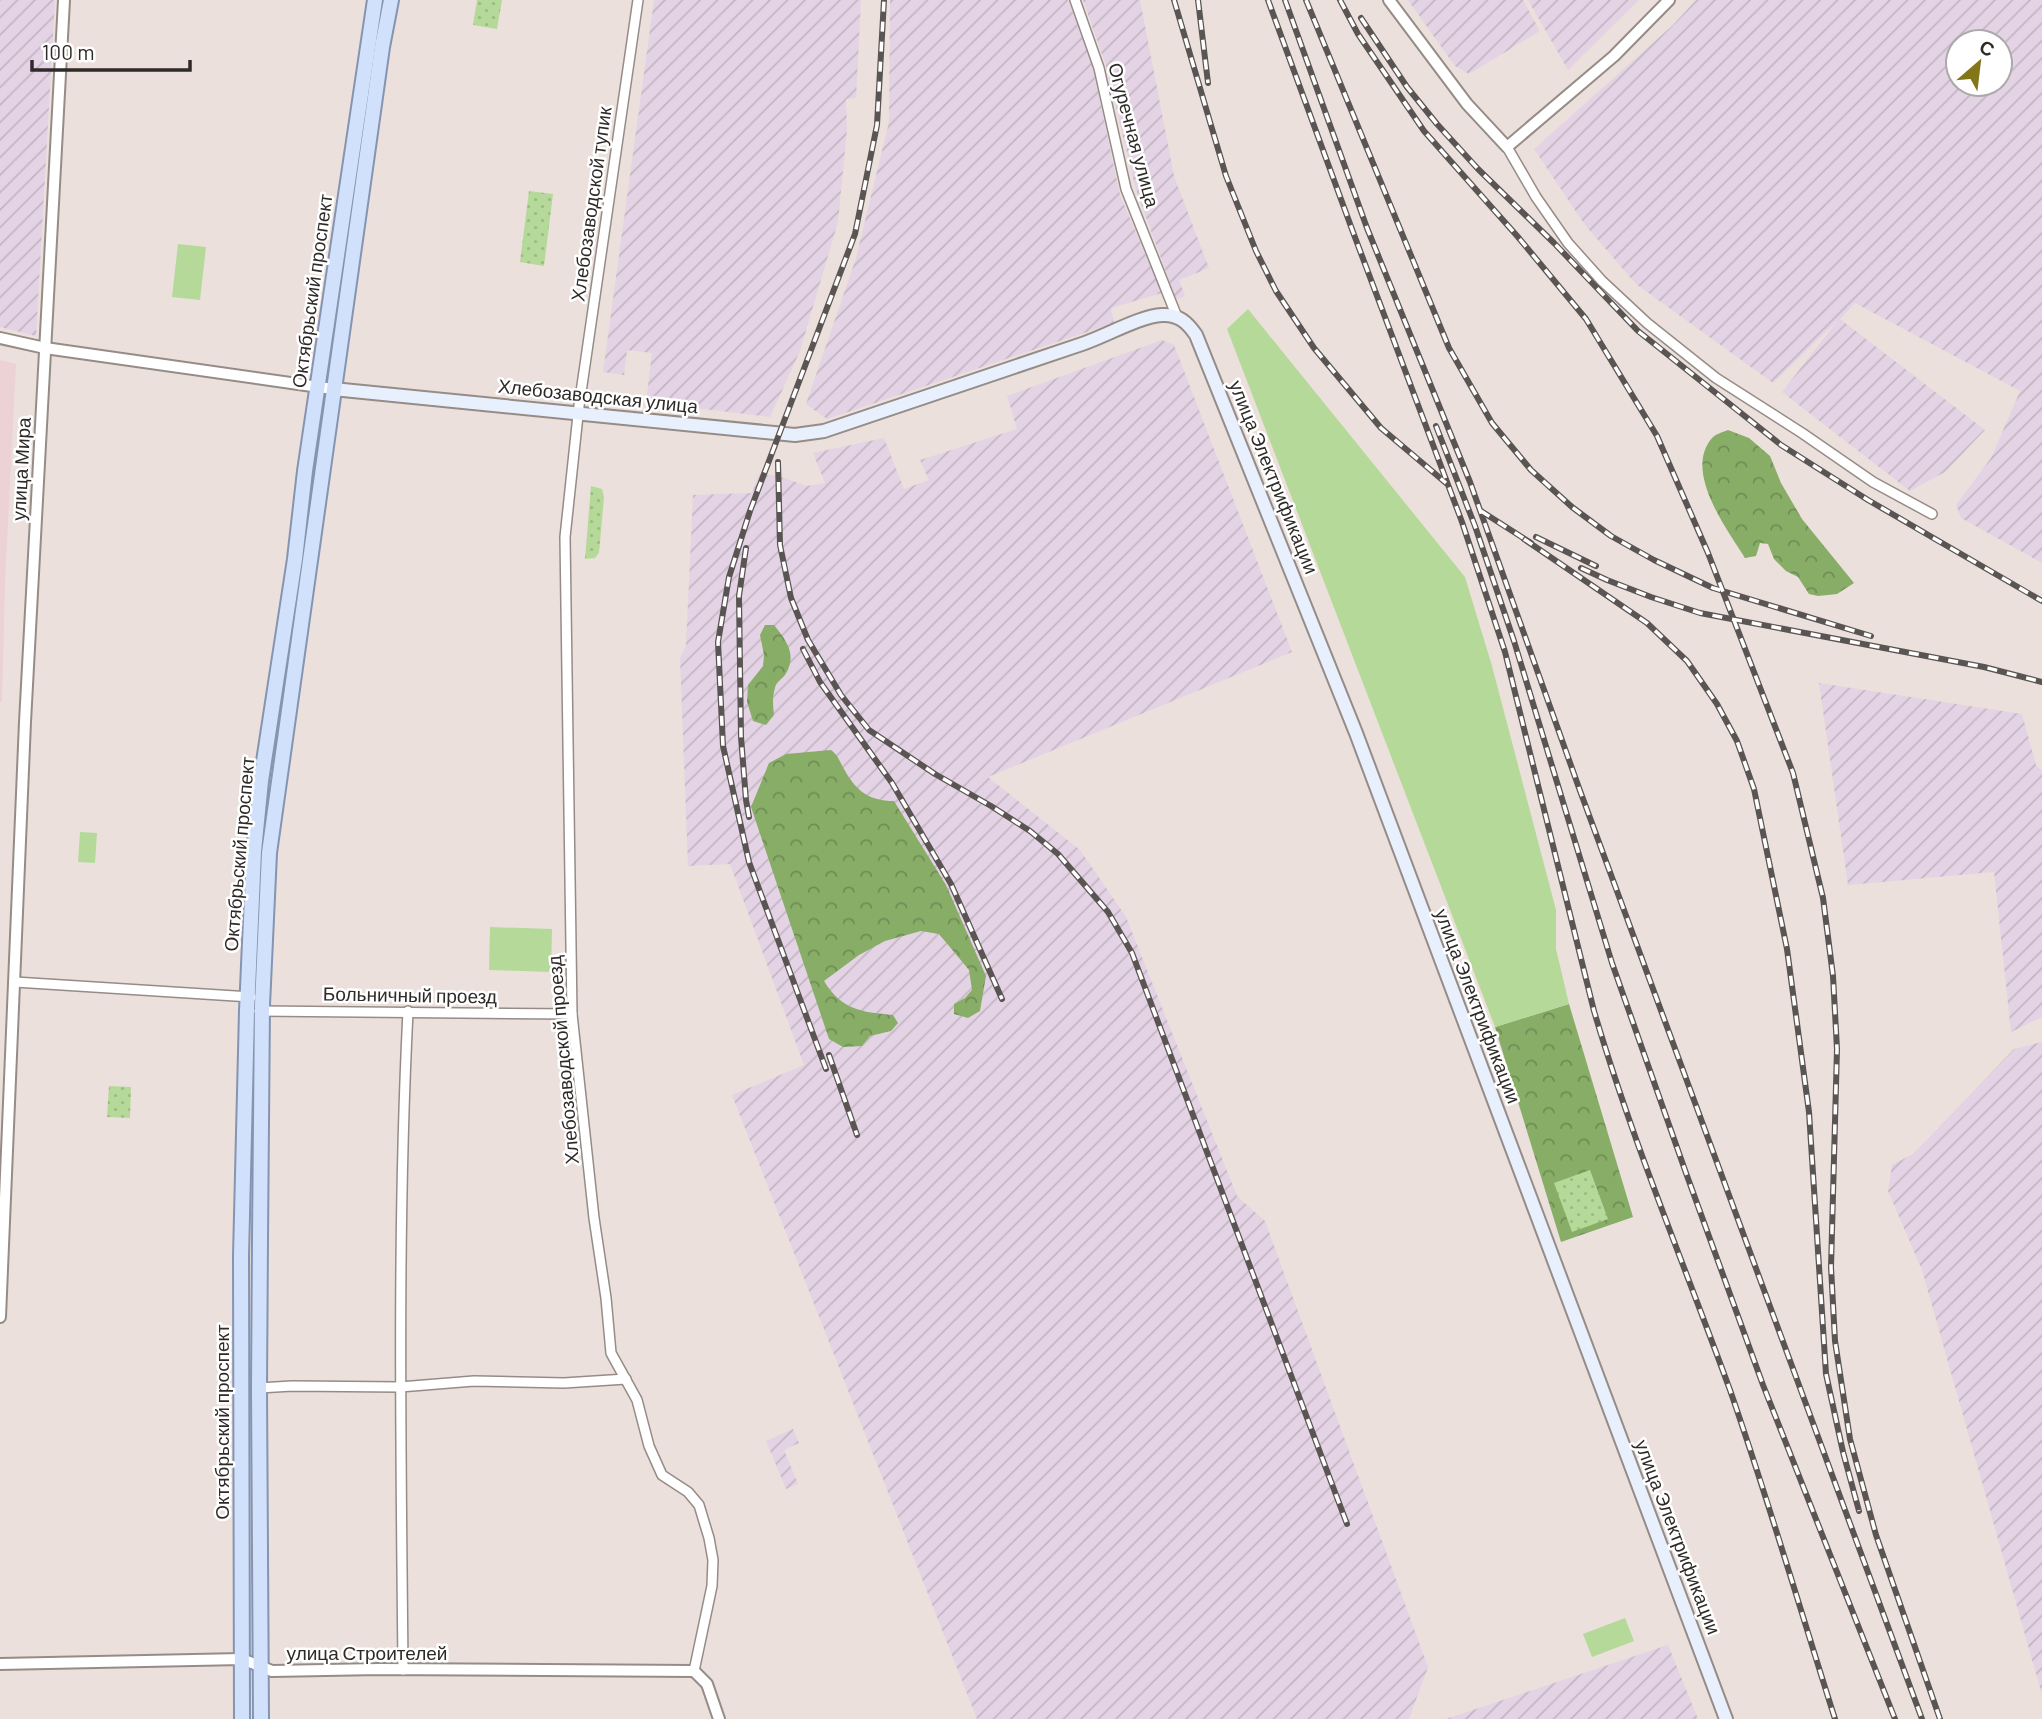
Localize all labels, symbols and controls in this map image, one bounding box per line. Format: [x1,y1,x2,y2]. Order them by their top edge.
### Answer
scale bar [32,28,189,72]
north arrow [1944,28,2014,98]
text: С [1976,34,1999,61]
text: 100 m [42,39,95,64]
street label: Огуречная улица [1104,60,1165,210]
street label: Хлебозаводской тупик [565,104,616,303]
street label: Октябрьский проспект [287,192,337,389]
street label: Хлебозаводская улица [497,374,700,417]
street label: улица Электрификации [1225,377,1324,577]
street label: улица Мира [6,416,35,521]
street label: Октябрьский проспект [219,755,259,952]
street label: улица Электрификации [1431,905,1526,1106]
street label: Хлебозаводской проезд [542,955,583,1165]
street label: Больничный проезд [323,981,497,1008]
street label: Октябрьский проспект [210,1324,233,1520]
street label: улица Электрификации [1631,1436,1726,1637]
street label: улица Строителей [287,1641,447,1664]

